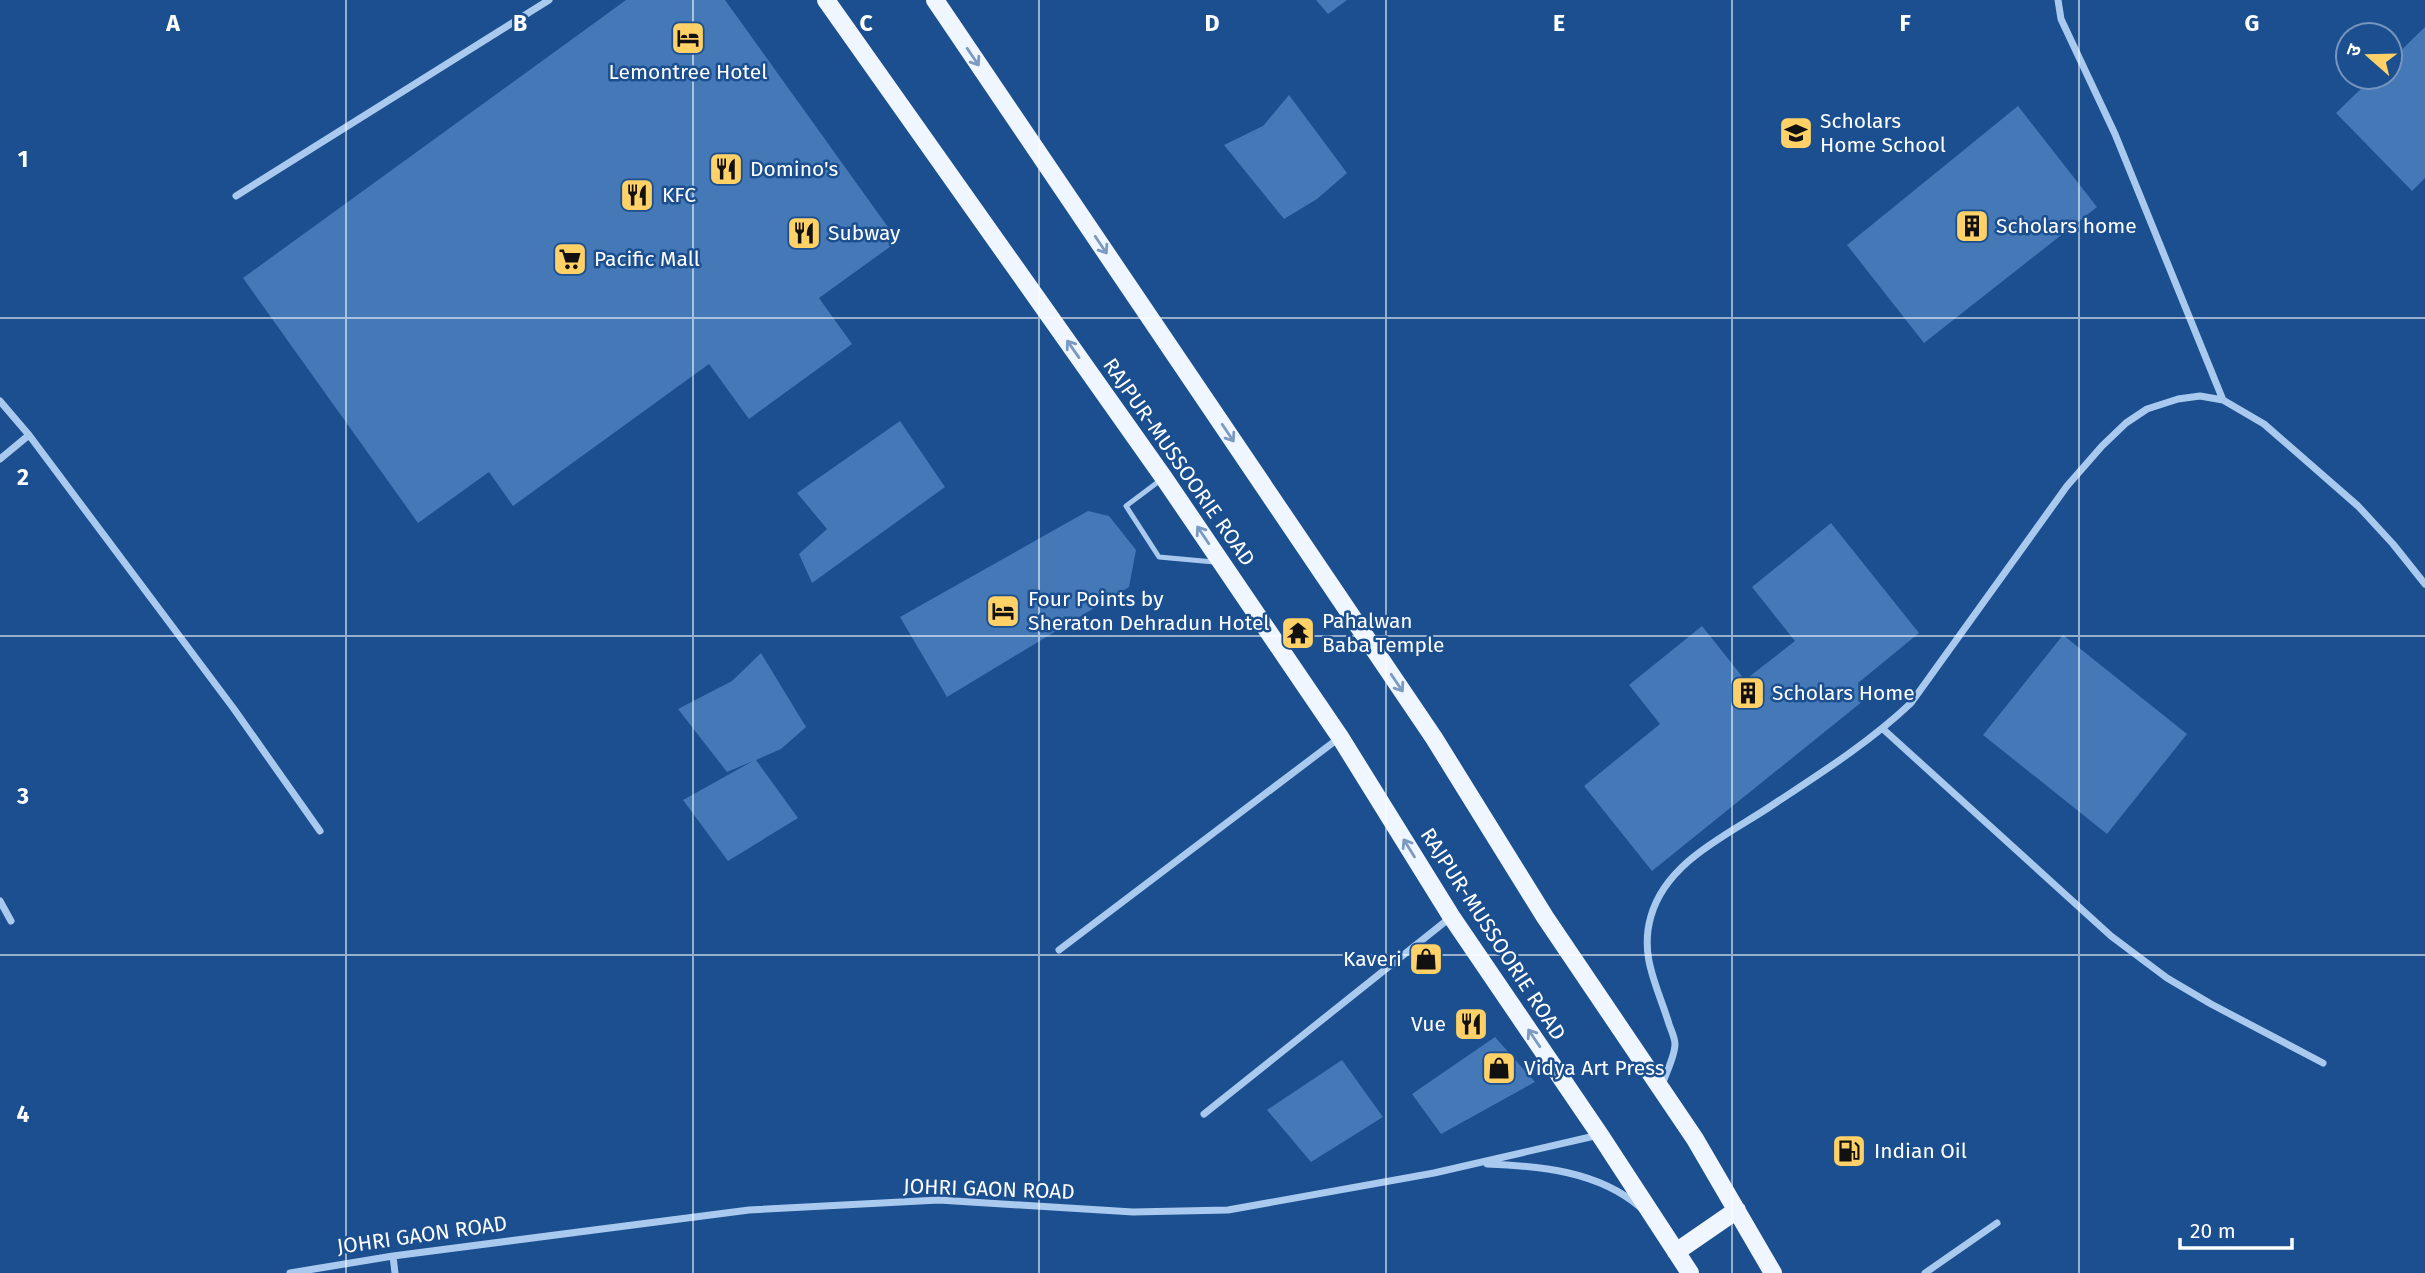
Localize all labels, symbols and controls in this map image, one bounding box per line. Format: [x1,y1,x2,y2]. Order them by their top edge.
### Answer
text: A [165,9,180,37]
text: B [513,9,527,37]
text: C [859,9,873,37]
text: D [1205,9,1220,37]
text: E [1553,9,1565,37]
text: F [1899,9,1911,37]
text: G [2245,9,2259,37]
hotel icon: Lemontree Hotel [669,19,707,57]
north arrow [2334,21,2404,91]
text: उ [2341,40,2367,60]
one-way arrow [966,46,980,66]
place label: Lemontree Hotel [609,59,767,85]
place label: Scholars Home School [1820,108,1946,158]
school or university icon: Scholars Home School [1777,114,1815,152]
text: 1 [18,145,28,173]
restaurant icon: Domino's [707,150,745,188]
place label: Domino's [750,156,838,182]
restaurant icon: KFC [618,176,656,214]
place label: KFC [662,182,696,208]
building icon: Scholars home [1953,207,1991,245]
place label: Scholars home [1996,213,2137,239]
restaurant icon: Subway [785,214,823,252]
place label: Subway [828,220,901,246]
one-way arrow [1093,235,1108,254]
supermarket icon: Pacific Mall [551,240,589,278]
place label: Pacific Mall [594,246,700,272]
one-way arrow [1066,340,1080,359]
street label: RAJPUR-MUSSOORIE ROAD [1097,353,1261,571]
one-way arrow [1221,423,1235,443]
text: 2 [17,463,29,491]
one-way arrow [1196,526,1210,546]
place label: Four Points by Sheraton Dehradun Hotel [1028,586,1270,636]
hotel icon: Four Points by Sheraton Dehradun Hotel [984,592,1022,630]
place label: Pahalwan Baba Temple [1322,608,1445,658]
temple icon: Pahalwan Baba Temple [1279,614,1317,652]
one-way arrow [1389,673,1404,692]
building icon: Scholars Home [1729,674,1767,712]
place label: Scholars Home [1772,680,1915,706]
text: 3 [16,782,29,810]
street label: RAJPUR-MUSSOORIE ROAD [1415,823,1571,1045]
one-way arrow [1401,839,1415,859]
shop icon: Kaveri [1407,940,1445,978]
place label: Kaveri [1343,946,1402,972]
restaurant icon: Vue [1452,1005,1490,1043]
place label: Vue [1411,1011,1446,1037]
one-way arrow [1527,1029,1541,1048]
shop icon: Vidya Art Press [1480,1049,1518,1087]
place label: Vidya Art Press [1524,1055,1665,1081]
text: 4 [17,1100,30,1128]
fuel station icon: Indian Oil [1830,1132,1868,1170]
place label: Indian Oil [1874,1138,1967,1164]
street label: JOHRI GAON ROAD [903,1173,1075,1205]
scale bar [2180,1206,2292,1250]
street label: JOHRI GAON ROAD [335,1210,509,1260]
text: 20 m [2190,1218,2236,1244]

